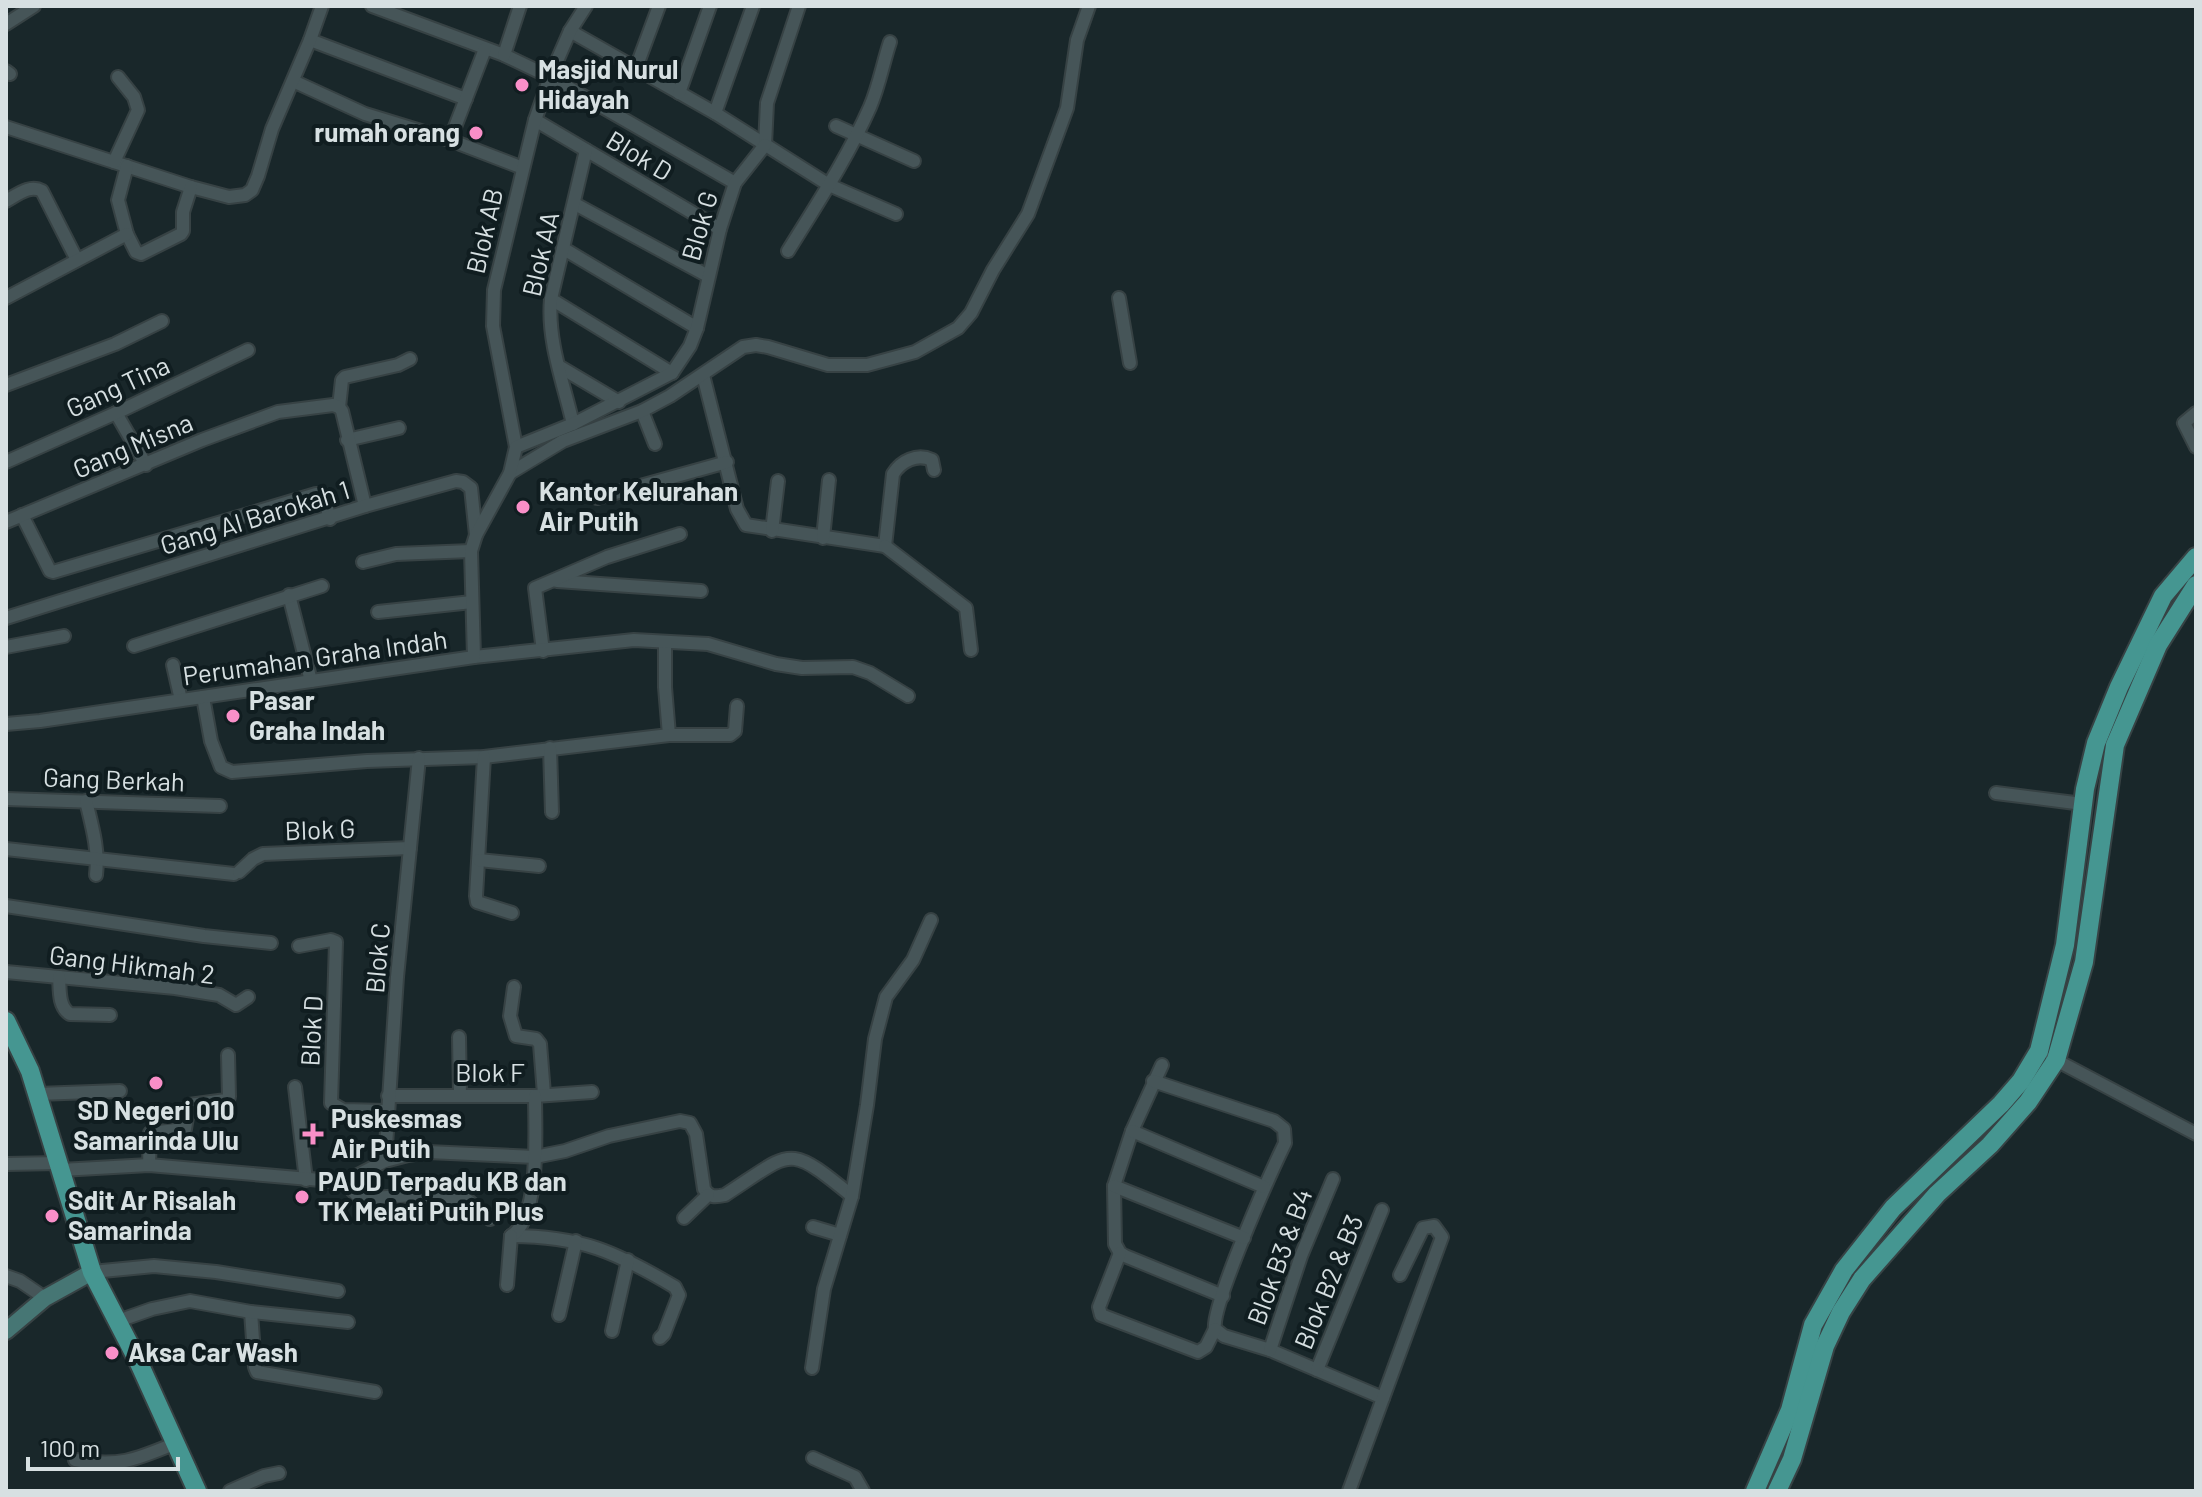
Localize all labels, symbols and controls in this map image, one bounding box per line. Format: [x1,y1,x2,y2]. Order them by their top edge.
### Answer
place label: Masjid Nurul Hidayah [538,53,678,114]
marker: Masjid Nurul Hidayah [513,76,531,94]
place label: rumah orang [314,116,460,147]
street label: Blok D [601,123,678,186]
marker: rumah orang [467,124,485,142]
street label: Blok AB [459,185,508,276]
street label: Blok G [674,187,723,264]
street label: Blok AA [515,208,564,299]
street label: Gang Tina [61,348,174,423]
street label: Gang Misna [68,406,197,484]
street label: Gang Al Barokah 1 [156,473,353,560]
place label: Kantor Kelurahan Air Putih [539,475,738,536]
marker: Kantor Kelurahan Air Putih [514,498,532,516]
street label: Perumahan Graha Indah [181,623,449,690]
place label: Pasar Graha Indah [249,684,385,745]
marker: Pasar Graha Indah [224,707,242,725]
street label: Gang Berkah [43,761,185,796]
street label: Blok G [284,812,356,845]
street label: Blok C [358,921,395,994]
street label: Gang Hikmah 2 [48,938,217,989]
street label: Blok D [293,995,328,1067]
street label: Blok F [455,1056,525,1087]
marker: SD Negeri 010 Samarinda Ulu [147,1074,165,1092]
place label: SD Negeri 010 Samarinda Ulu [73,1094,239,1155]
place label: Puskesmas Air Putih [331,1102,462,1163]
marker: Puskesmas Air Putih [302,1123,324,1145]
place label: PAUD Terpadu KB dan TK Melati Putih Plus [318,1165,567,1226]
place label: Sdit Ar Risalah Samarinda [68,1184,236,1245]
street label: Blok B3 & B4 [1240,1184,1318,1329]
marker: PAUD Terpadu KB dan TK Melati Putih Plus [293,1188,311,1206]
marker: Sdit Ar Risalah Samarinda [43,1207,61,1225]
street label: Blok B2 & B3 [1287,1210,1369,1353]
place label: Aksa Car Wash [128,1336,298,1367]
marker: Aksa Car Wash [103,1344,121,1362]
scale bar [28,1421,178,1471]
text: 100 m [40,1433,100,1462]

